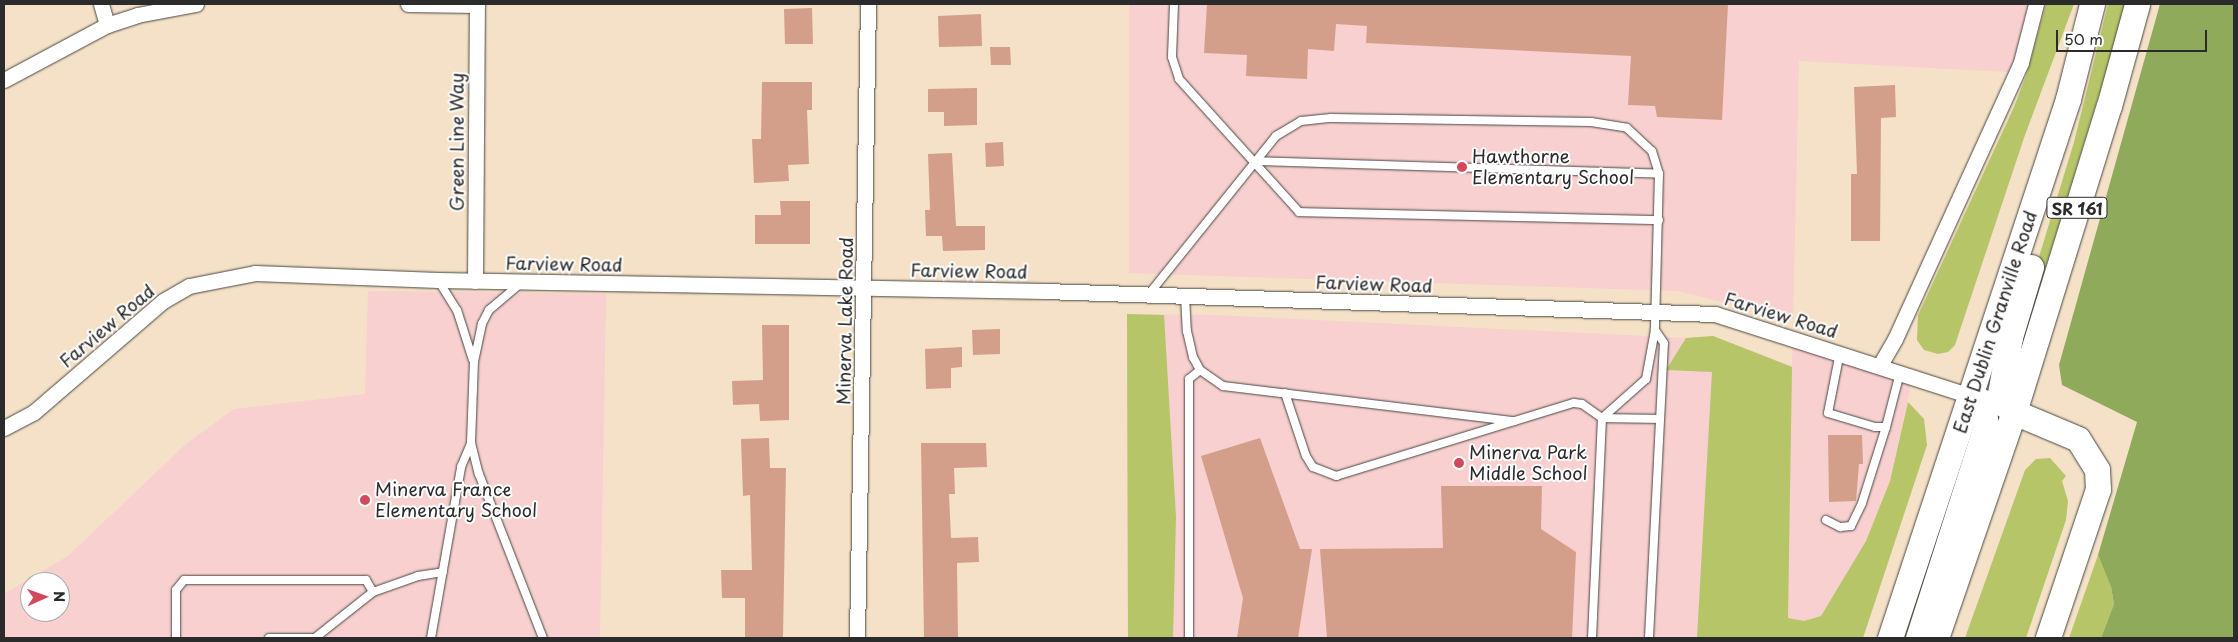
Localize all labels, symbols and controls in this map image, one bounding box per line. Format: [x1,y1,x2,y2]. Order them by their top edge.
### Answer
scale bar [2058,20,2209,52]
text: 50 m [2064,27,2103,50]
street label: Green Line Way [446,71,468,213]
place label: Hawthorne Elementary School [1472,146,1634,188]
marker: Hawthorne Elementary School [1456,161,1468,173]
road number: SR 161 [2046,194,2108,222]
street label: East Dublin Granville Road [1949,208,2041,436]
street label: Minerva Lake Road [833,237,857,405]
street label: Farview Road [505,252,623,276]
street label: Farview Road [910,259,1028,283]
street label: Farview Road [1315,271,1433,297]
street label: Farview Road [55,280,159,372]
street label: Farview Road [1722,288,1840,342]
place label: Minerva Park Middle School [1469,442,1589,484]
marker: Minerva Park Middle School [1453,457,1465,469]
place label: Minerva France Elementary School [375,479,537,522]
marker: Minerva France Elementary School [359,494,371,506]
north arrow [20,572,70,622]
text: N [49,591,70,602]

